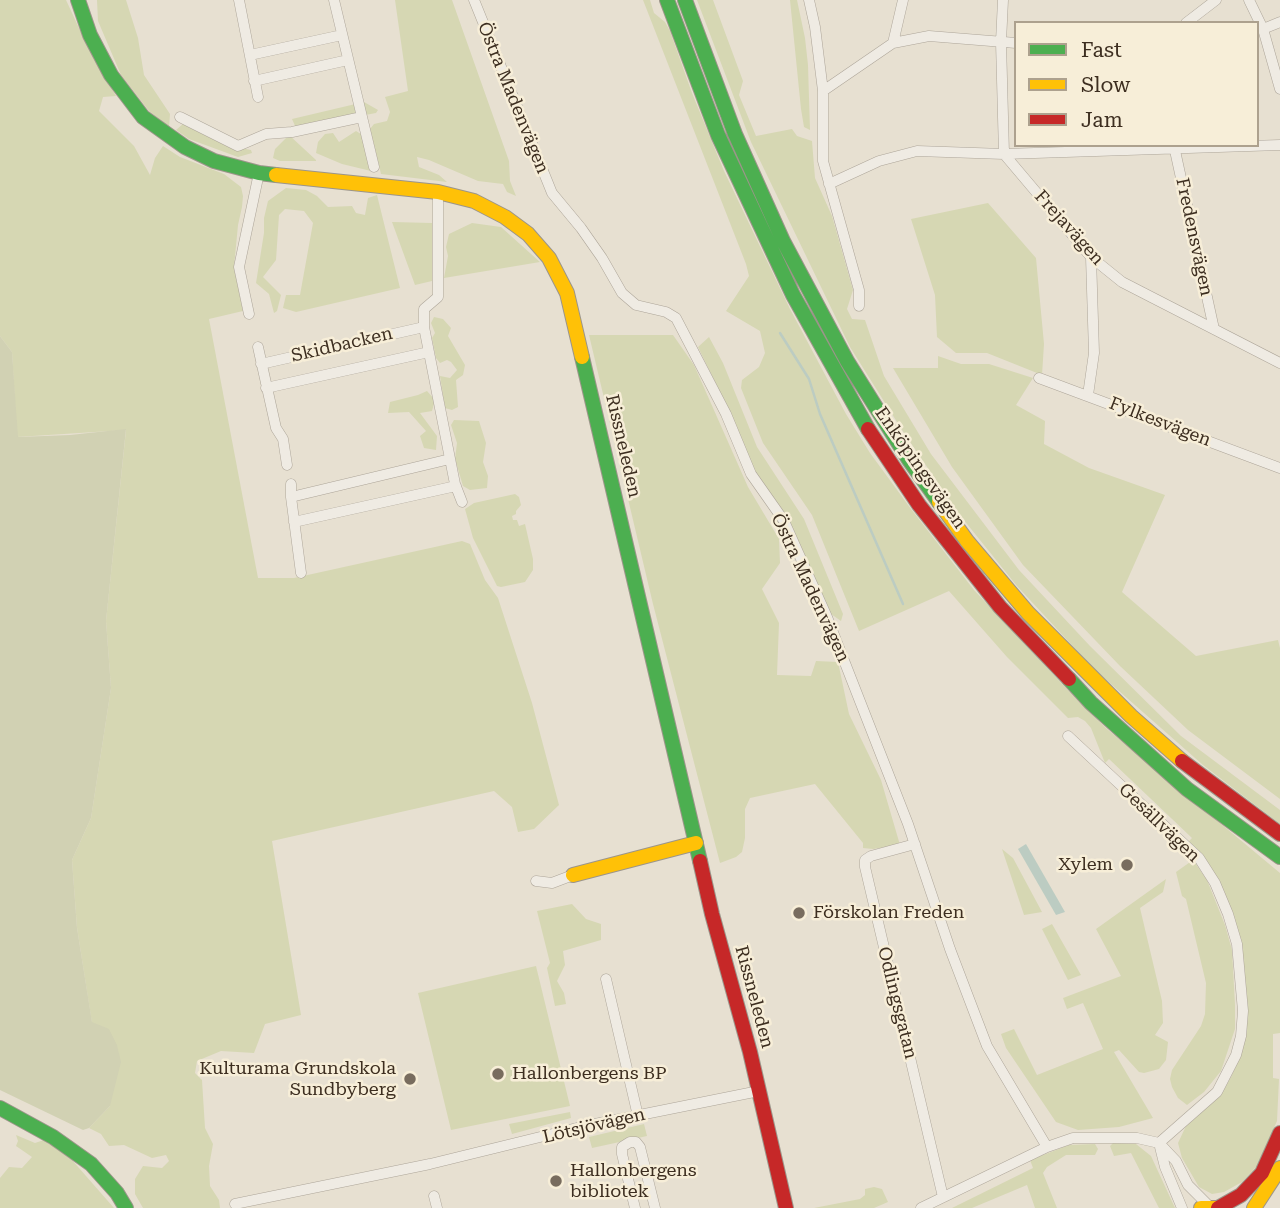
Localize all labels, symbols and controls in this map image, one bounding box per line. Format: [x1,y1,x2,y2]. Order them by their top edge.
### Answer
street label: Östra Madenvägen [473,19,553,177]
legend [1014,21,1259,147]
text: Fast [1081,38,1122,62]
text: Slow [1081,73,1130,97]
text: Jam [1081,108,1123,132]
street label: Fredensvägen [1171,176,1217,298]
street label: Frejavägen [1030,186,1108,270]
street label: Skidbacken [289,323,395,367]
street label: Rissneleden [601,392,645,500]
street label: Fylkesvägen [1106,393,1214,451]
street label: Enköpingsvägen [870,403,970,533]
street label: Östra Madenvägen [766,510,854,666]
street label: Gesällvägen [1114,779,1204,867]
place label: Xylem [1058,854,1113,876]
marker: Xylem [1119,857,1135,873]
place label: Förskolan Freden [813,902,964,924]
marker: Förskolan Freden [791,905,807,921]
street label: Rissneleden [730,943,778,1051]
street label: Odlingsgatan [873,945,921,1061]
place label: Kulturama Grundskola Sundbyberg [199,1058,396,1100]
place label: Hallonbergens BP [512,1063,667,1085]
marker: Hallonbergens BP [490,1066,506,1082]
marker: Kulturama Grundskola Sundbyberg [402,1071,418,1087]
street label: Lötsjövägen [541,1104,647,1148]
place label: Hallonbergens bibliotek [570,1160,697,1202]
marker: Hallonbergens bibliotek [548,1173,564,1189]

